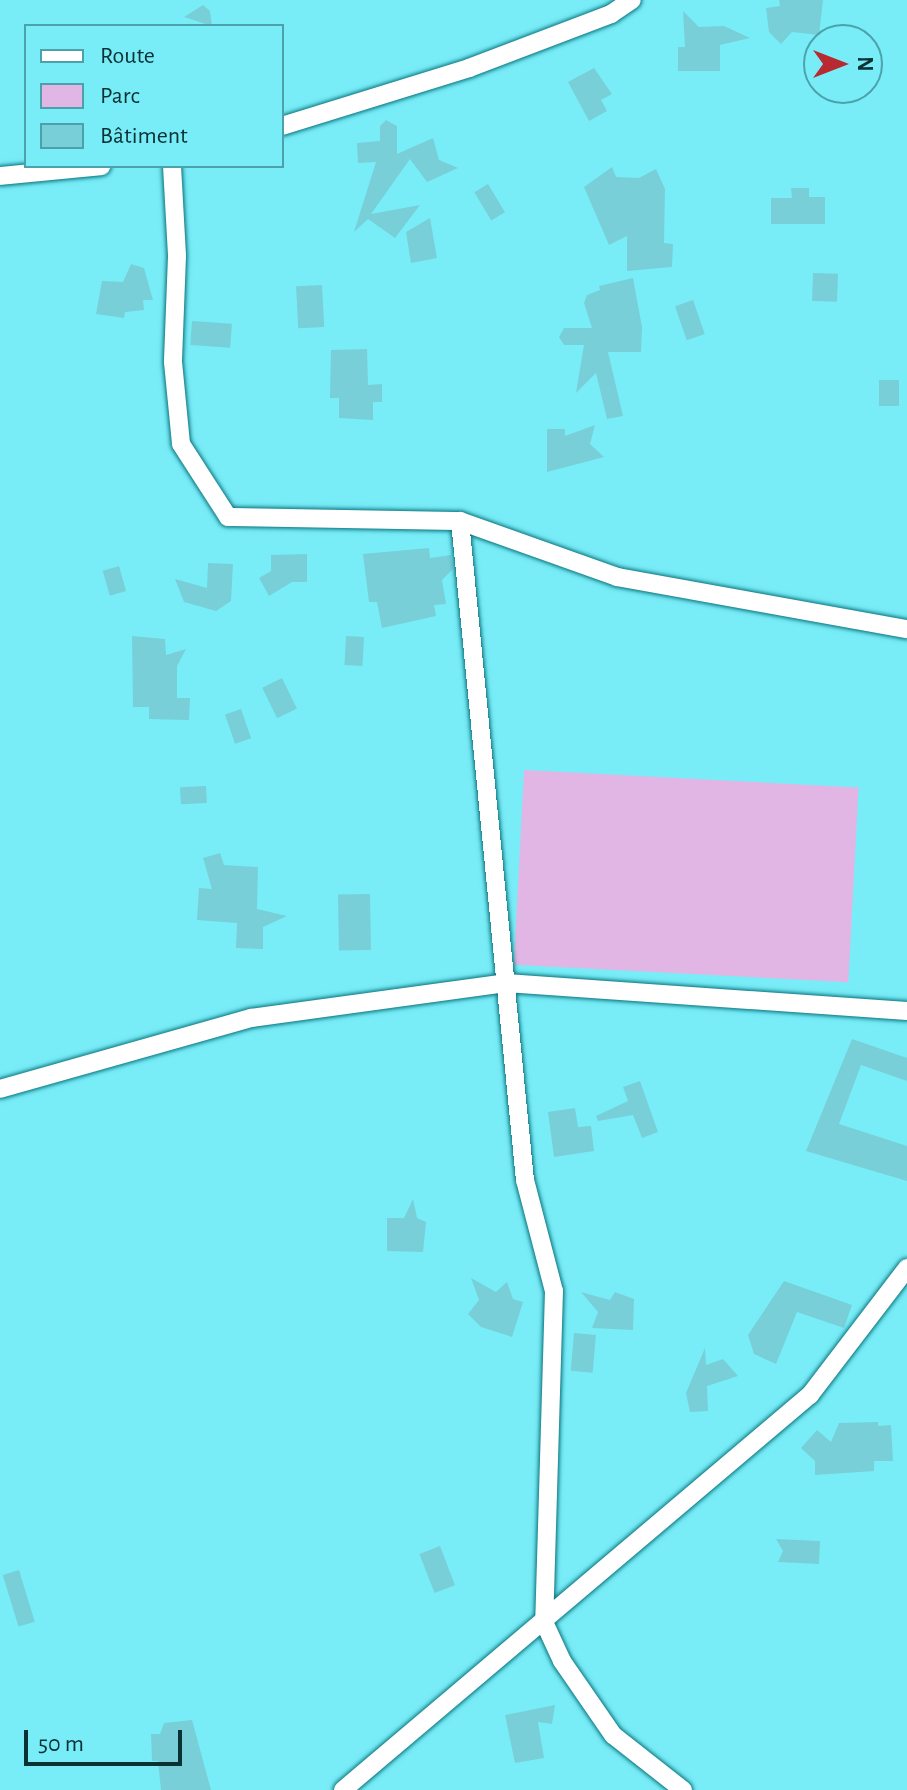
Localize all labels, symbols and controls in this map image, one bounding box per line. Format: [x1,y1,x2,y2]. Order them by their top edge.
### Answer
legend [24,24,284,168]
north arrow [803,24,883,104]
text: Route [100,44,155,68]
text: N [854,56,876,72]
text: Parc [100,84,140,108]
text: Bâtiment [100,124,188,148]
scale bar [28,1714,186,1764]
text: 50 m [38,1732,84,1756]

